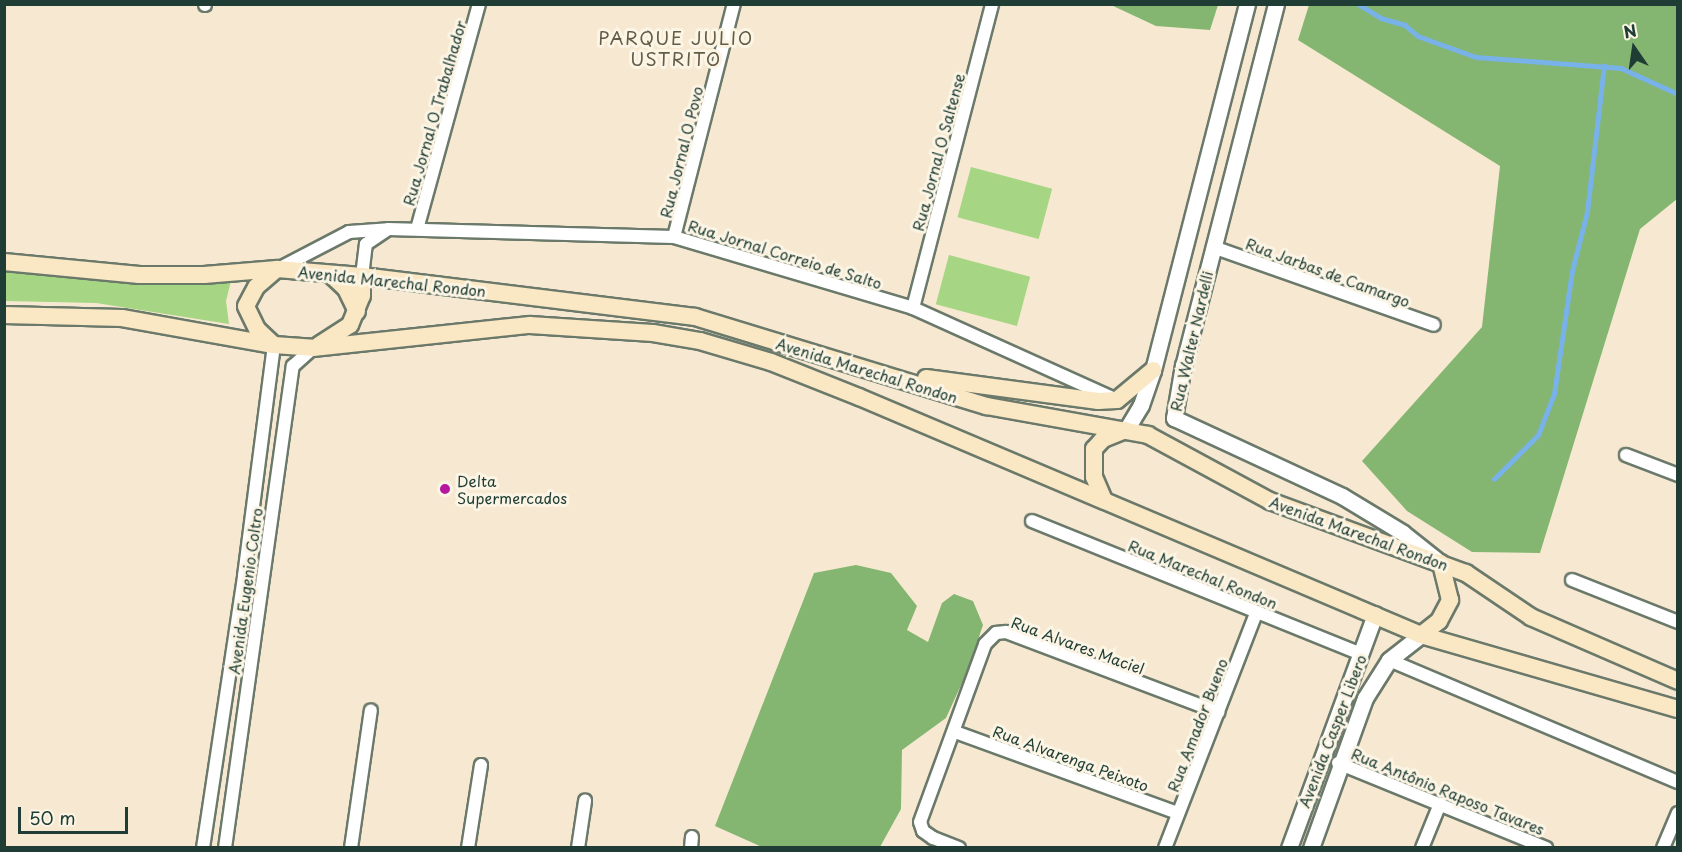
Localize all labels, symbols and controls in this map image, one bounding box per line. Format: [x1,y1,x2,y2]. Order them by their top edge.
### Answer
text: N [1621,17,1639,44]
north arrow [1604,18,1664,78]
street label: Rua Jornal O Trabalhador [399,19,469,207]
district label: PARQUE JULIO USTRITO [599,28,753,70]
street label: Rua Jornal O Saltense [908,72,968,232]
street label: Rua Jornal O Povo [656,85,706,219]
street label: Rua Jornal Correio de Salto [686,216,884,292]
street label: Rua Jarbas de Camargo [1242,233,1414,311]
street label: Avenida Marechal Rondon [298,262,486,300]
street label: Rua Walter Nardelli [1166,270,1216,412]
street label: Avenida Marechal Rondon [774,334,960,406]
place label: Delta Supermercados [457,471,567,506]
marker: Delta Supermercados [438,482,452,496]
street label: Avenida Marechal Rondon [1268,492,1450,574]
street label: Avenida Eugenio Coltro [224,507,266,675]
street label: Rua Marechal Rondon [1126,536,1280,612]
street label: Rua Alvares Maciel [1009,612,1147,678]
street label: Avenida Casper Libero [1294,652,1370,810]
street label: Rua Amador Bueno [1163,655,1231,795]
street label: Rua Alvarenga Peixoto [991,721,1151,795]
street label: Rua Antônio Raposo Tavares [1348,744,1548,838]
scale bar [21,795,130,833]
text: 50 m [29,804,76,831]

